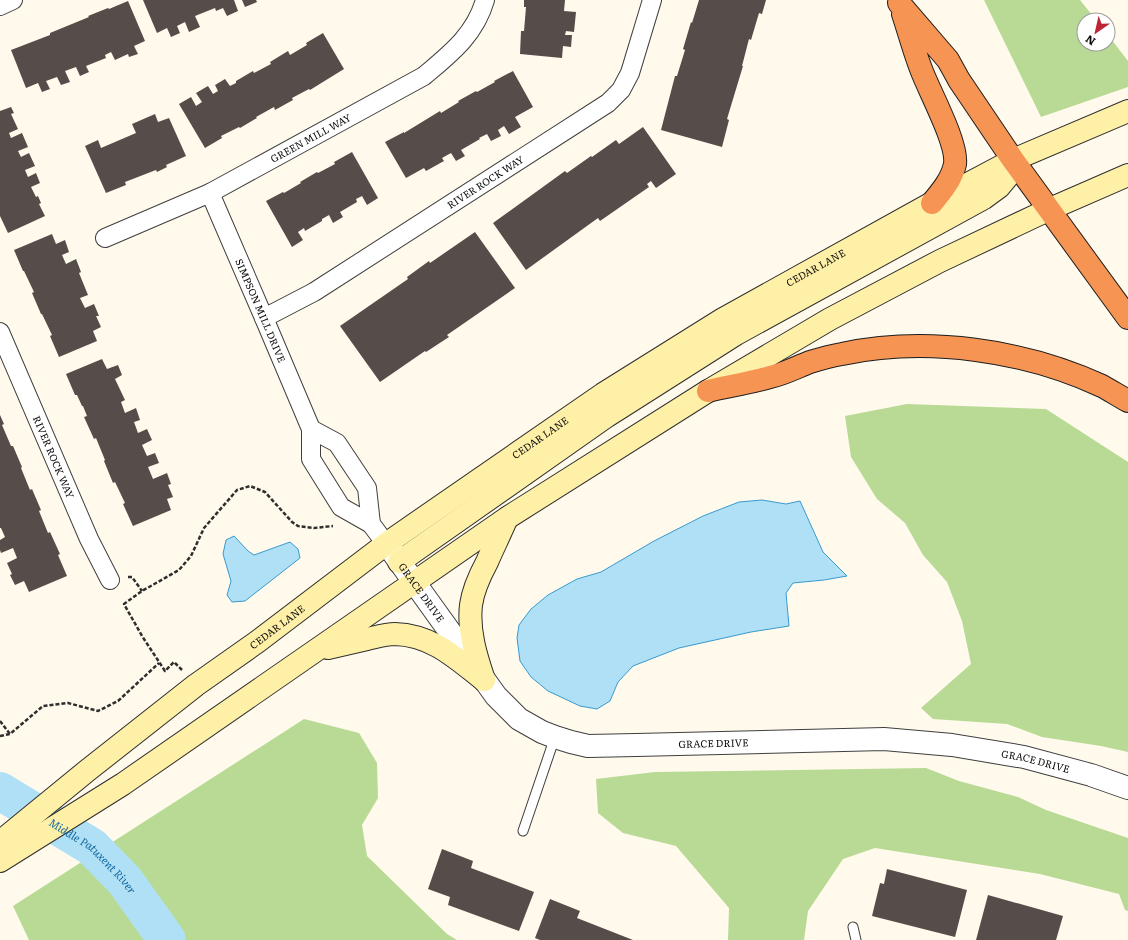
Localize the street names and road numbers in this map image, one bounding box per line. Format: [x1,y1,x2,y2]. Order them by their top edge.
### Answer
street label: GREEN MILL WAY [267,109,354,166]
street label: RIVER ROCK WAY [444,151,526,212]
street label: CEDAR LANE [783,245,848,290]
street label: SIMPSON MILL DRIVE [232,256,290,365]
street label: CEDAR LANE [508,412,571,462]
street label: RIVER ROCK WAY [30,413,79,500]
street label: GRACE DRIVE [396,559,449,625]
street label: CEDAR LANE [246,601,307,652]
street label: GRACE DRIVE [678,734,749,751]
street label: GRACE DRIVE [1000,745,1072,776]

